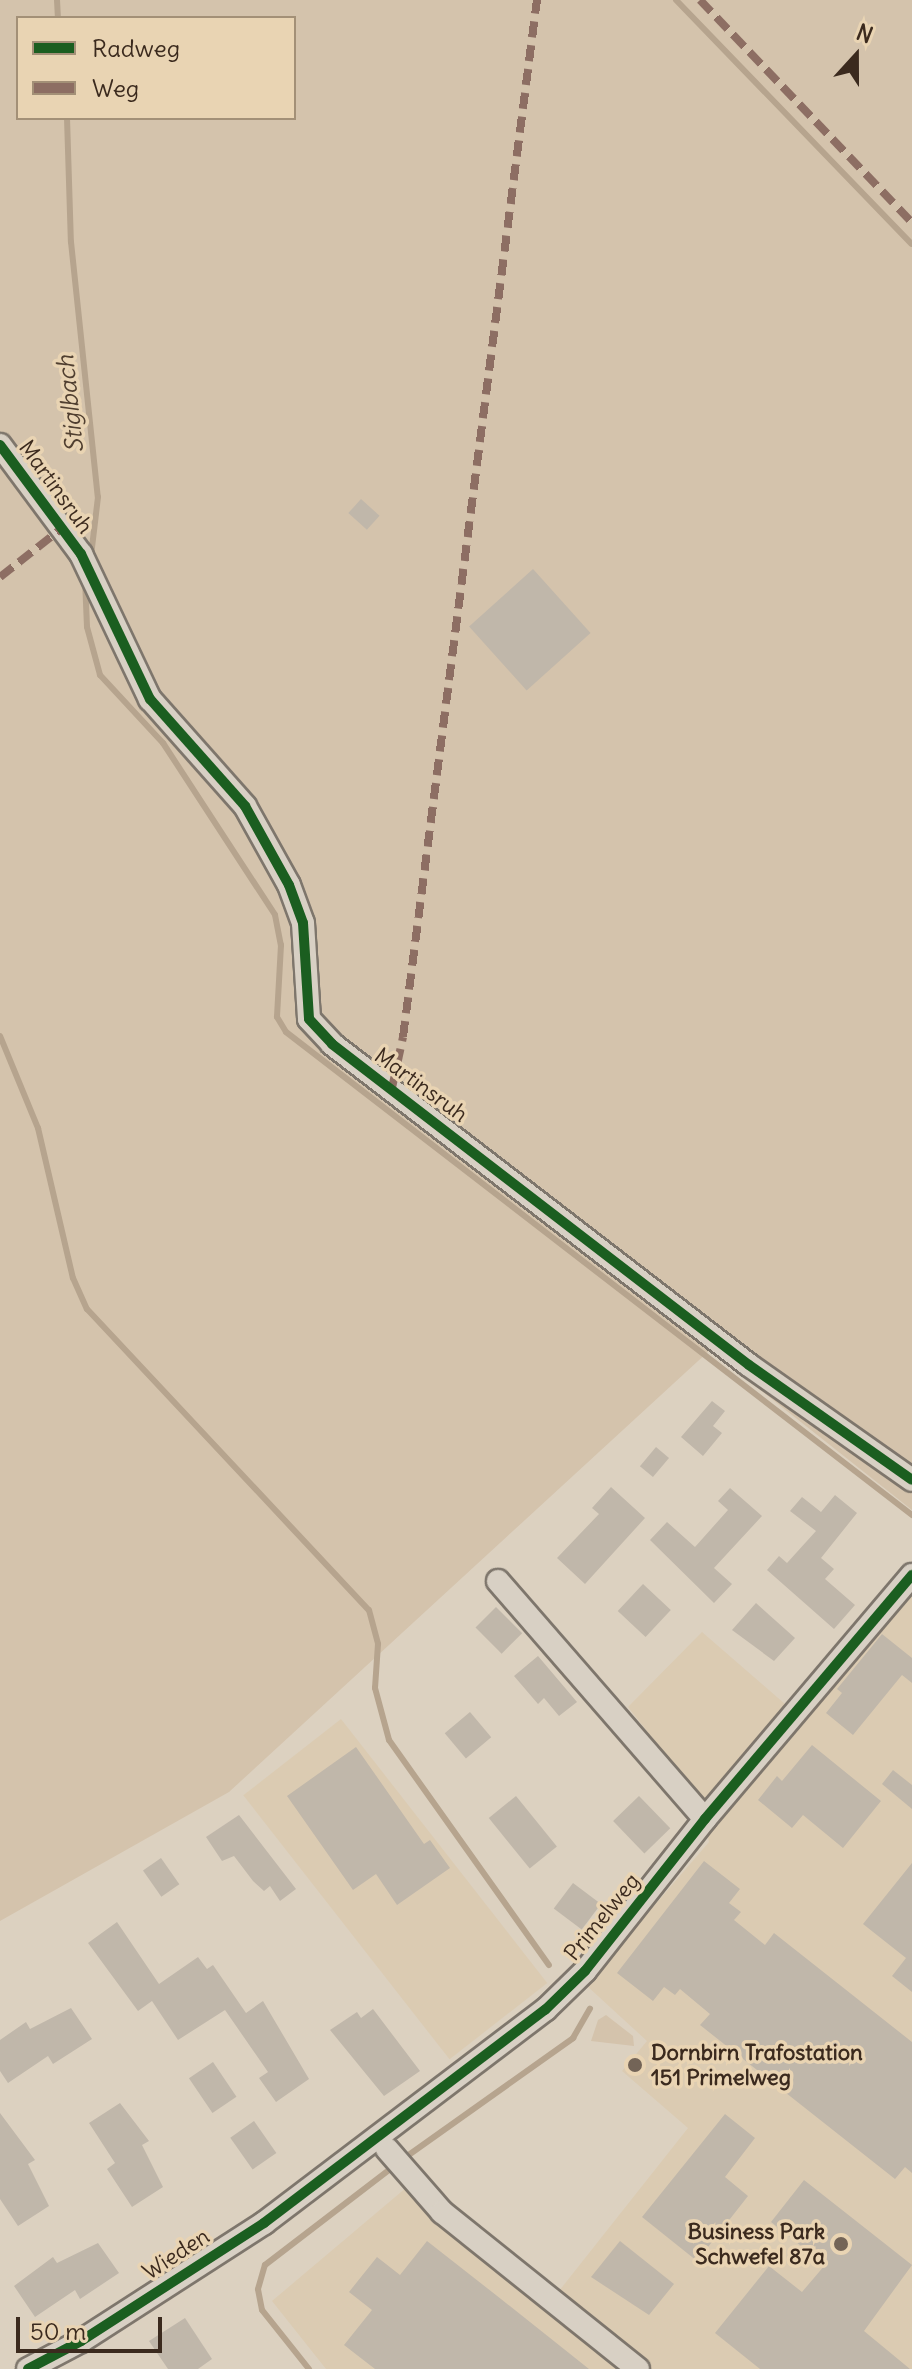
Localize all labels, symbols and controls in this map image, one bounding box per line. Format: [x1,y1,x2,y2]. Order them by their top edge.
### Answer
legend [16,16,296,120]
north arrow [816,16,896,96]
text: N [852,18,877,49]
text: Radweg [92,33,180,63]
text: Weg [92,73,139,103]
water label: Stiglbach [51,354,89,454]
street label: Martinsruh [13,435,99,539]
street label: Martinsruh [369,1042,473,1128]
street label: Primelweg [559,1868,645,1966]
place label: Dornbirn Trafostation 151 Primelweg [651,2039,863,2090]
marker: Dornbirn Trafostation 151 Primelweg [626,2056,644,2074]
place label: Business Park Schwefel 87a [688,2218,825,2270]
street label: Wieden [138,2223,214,2285]
marker: Business Park Schwefel 87a [832,2235,850,2253]
scale bar [20,2301,166,2351]
text: 50 m [30,2316,86,2346]

